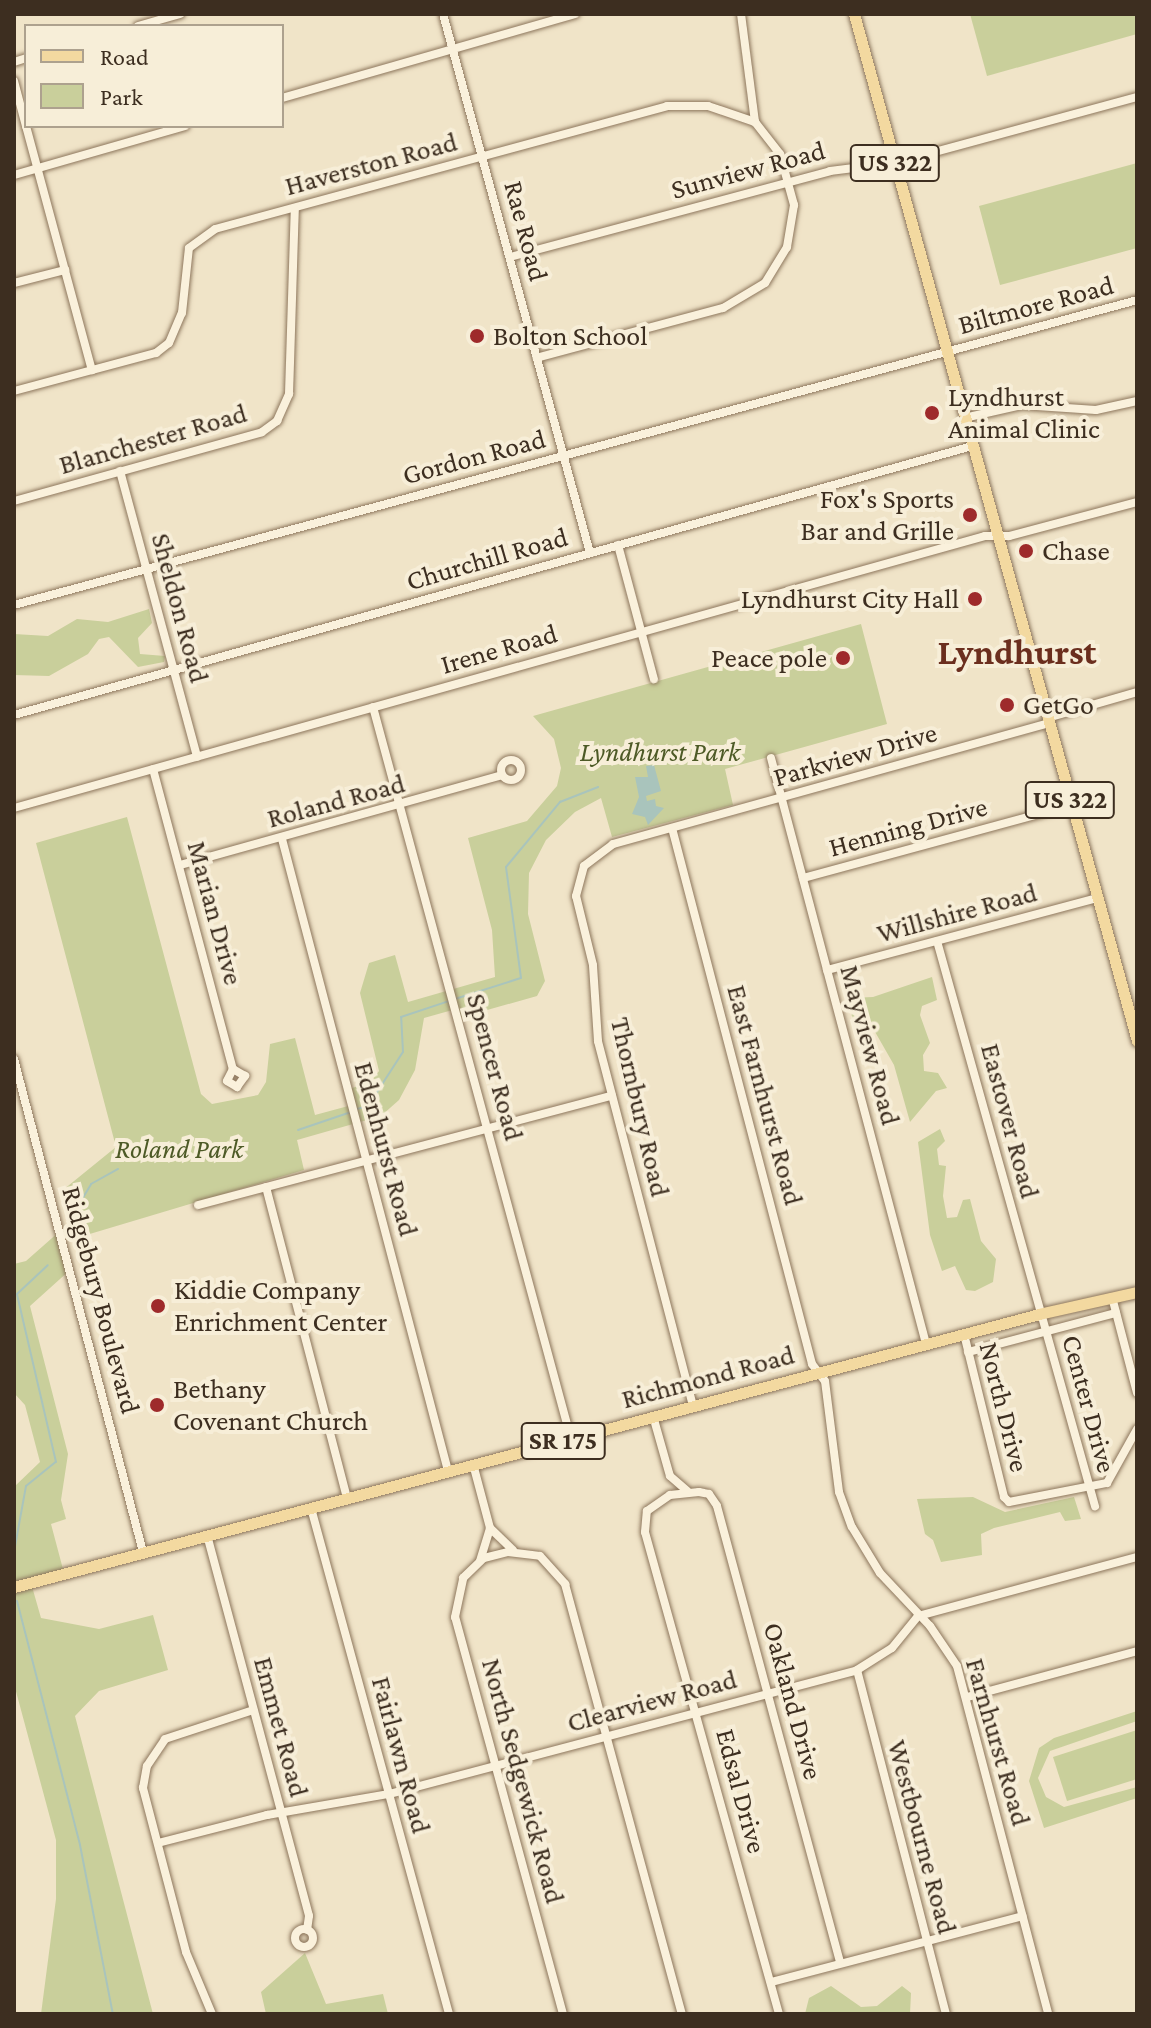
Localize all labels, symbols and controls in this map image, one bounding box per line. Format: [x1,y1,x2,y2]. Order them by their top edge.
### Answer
legend [24,24,284,128]
text: Road [100,43,149,70]
text: Park [100,83,143,110]
street label: Haverston Road [281,125,461,203]
street label: Sunview Road [667,133,829,207]
road number: US 322 [849,141,941,185]
street label: Rae Road [496,177,556,285]
street label: Biltmore Road [955,268,1117,342]
place label: Bolton School [493,319,648,353]
marker: Bolton School [468,327,486,345]
place label: Lyndhurst Animal Clinic [948,380,1100,446]
street label: Blanchester Road [55,396,251,482]
marker: Lyndhurst Animal Clinic [923,404,941,422]
street label: Gordon Road [399,422,549,492]
place label: Fox's Sports Bar and Grille [801,482,954,548]
marker: Fox's Sports Bar and Grille [961,506,979,524]
street label: Churchill Road [402,520,572,598]
street label: Sheldon Road [144,530,216,686]
place label: Chase [1042,534,1110,568]
marker: Chase [1017,542,1035,560]
place label: Lyndhurst City Hall [741,582,959,616]
marker: Lyndhurst City Hall [966,590,984,608]
street label: Irene Road [437,616,561,682]
district label: Lyndhurst [937,631,1097,675]
place label: Peace pole [711,641,827,675]
marker: Peace pole [834,649,852,667]
place label: GetGo [1023,688,1094,722]
marker: GetGo [998,696,1016,714]
street label: Parkview Drive [769,716,941,794]
park label: Lyndhurst Park [580,735,740,769]
street label: Roland Road [263,767,409,835]
road number: US 322 [1024,778,1116,822]
street label: Henning Drive [825,790,991,864]
street label: Marian Drive [180,837,250,989]
street label: Willshire Road [873,876,1041,950]
street label: Mayview Road [833,961,907,1129]
street label: East Farnhurst Road [719,981,811,1209]
street label: Spencer Road [459,990,531,1144]
street label: Thornbury Road [603,1014,677,1200]
street label: Eastover Road [973,1040,1047,1202]
street label: Edenhurst Road [347,1058,425,1240]
park label: Roland Park [115,1132,243,1166]
street label: Ridgebury Boulevard [54,1183,148,1417]
place label: Kiddie Company Enrichment Center [174,1273,387,1339]
marker: Kiddie Company Enrichment Center [149,1297,167,1315]
street label: Center Drive [1054,1331,1124,1477]
street label: Richmond Road [618,1338,798,1416]
street label: North Drive [972,1339,1036,1475]
place label: Bethany Covenant Church [173,1372,368,1438]
marker: Bethany Covenant Church [148,1396,166,1414]
road number: SR 175 [519,1419,607,1463]
street label: Oakland Drive [756,1619,830,1783]
street label: Emmet Road [246,1653,316,1801]
street label: Farnhurst Road [958,1654,1038,1830]
street label: North Sedgewick Road [474,1655,572,1907]
street label: Clearview Road [563,1662,741,1740]
street label: Fairlawn Road [364,1673,438,1837]
street label: Edsal Drive [708,1725,774,1857]
street label: Westbourne Road [880,1736,964,1938]

